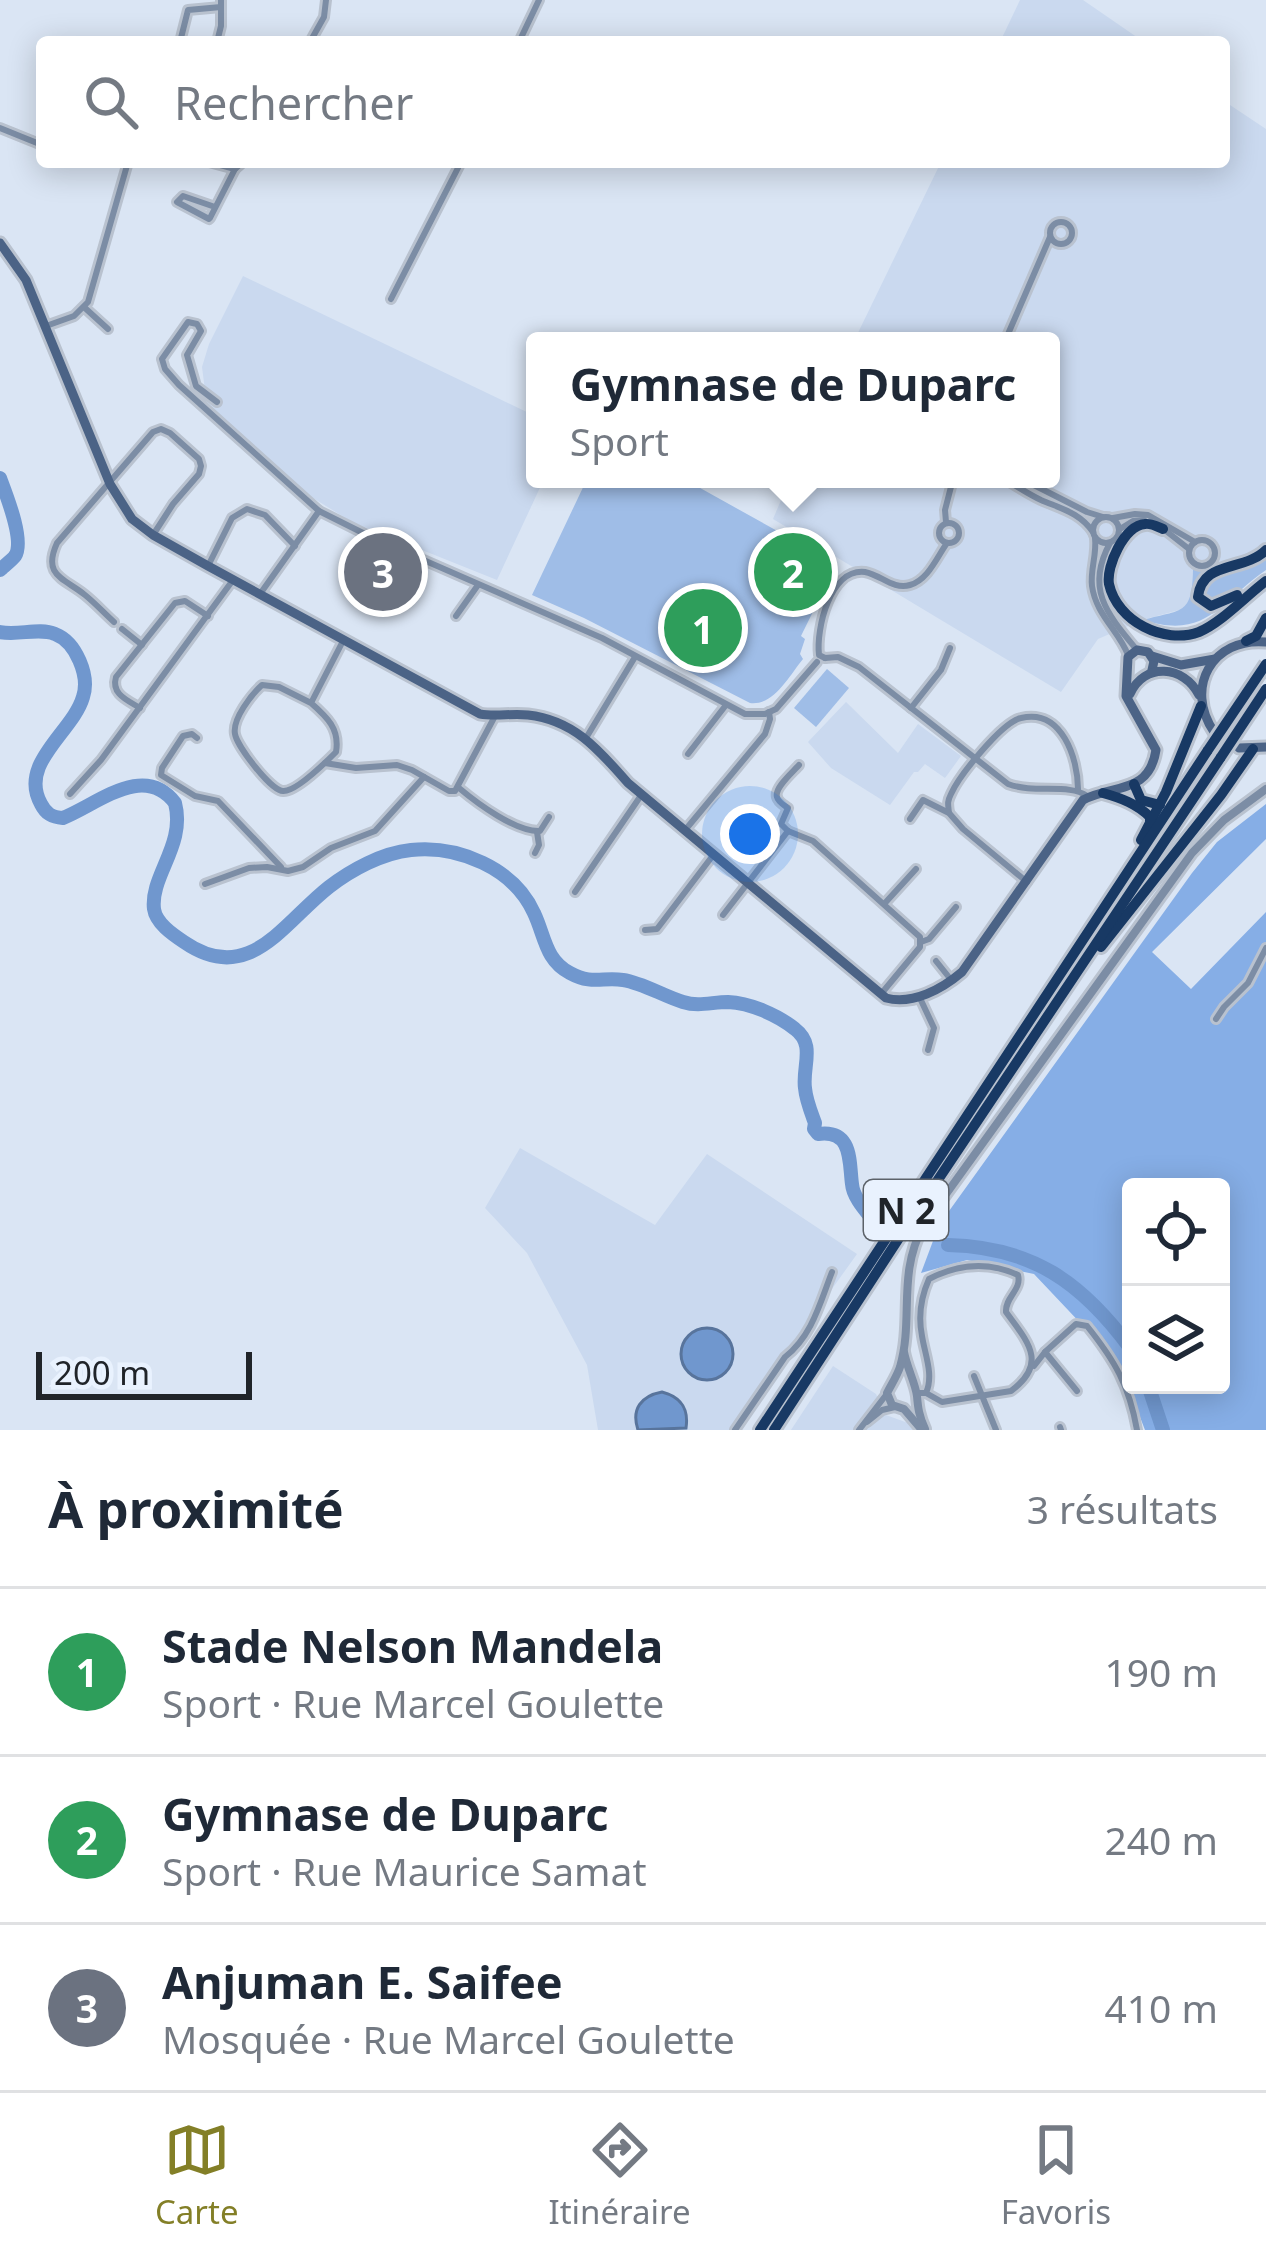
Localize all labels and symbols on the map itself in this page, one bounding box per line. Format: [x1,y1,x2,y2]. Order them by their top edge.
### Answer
pin: 3 [344,527,422,617]
pin: 2 [754,527,832,617]
pin: 1 [664,583,742,673]
your location [720,804,780,864]
road number: N 2 [864,1180,948,1240]
scale bar [36,1346,252,1399]

